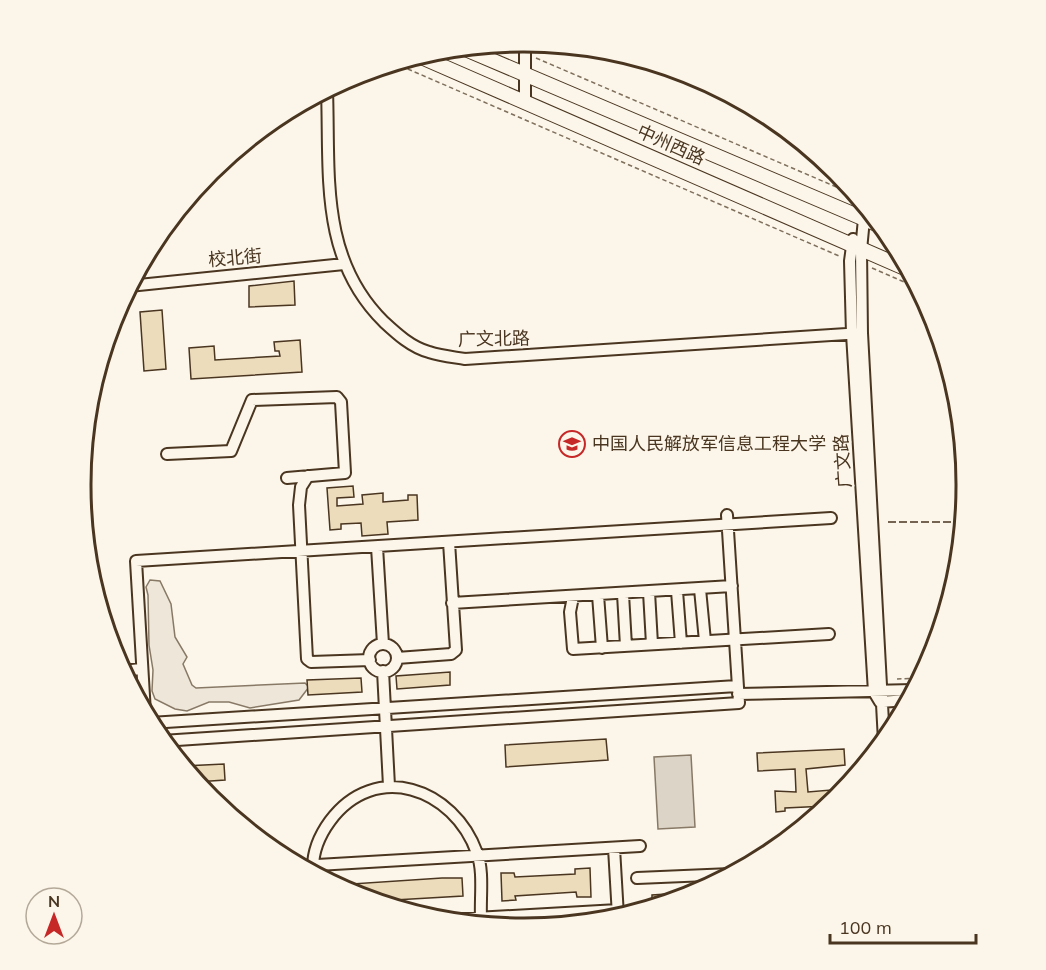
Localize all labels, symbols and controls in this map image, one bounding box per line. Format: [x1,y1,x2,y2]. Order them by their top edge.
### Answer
street label: 中州西路 [634,119,709,170]
street label: 校北街 [207,244,263,271]
street label: 广文北路 [458,326,530,351]
school or university icon: 中国人民解放军信息工程大学 [557,429,587,459]
place label: 中国人民解放军信息工程大学 [592,432,826,455]
street label: 广文路 [829,433,856,489]
north arrow [24,886,84,946]
text: N [48,891,60,911]
scale bar [830,907,976,945]
text: 100 m [839,916,892,939]

